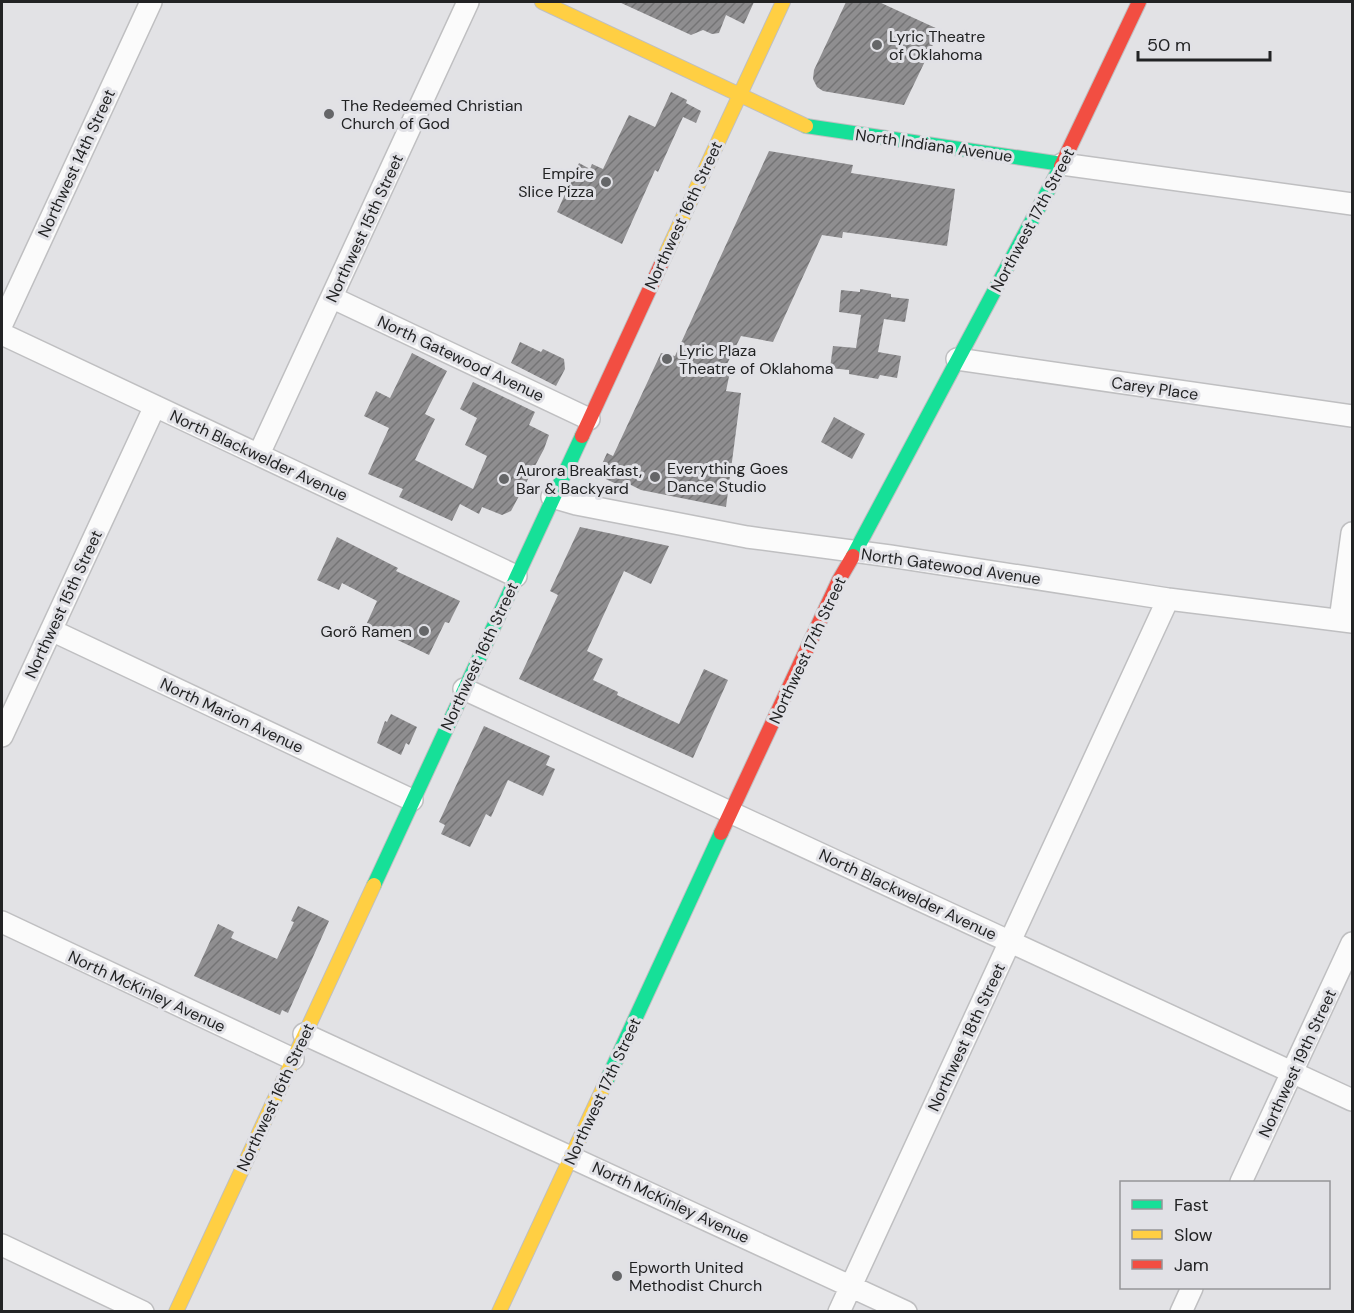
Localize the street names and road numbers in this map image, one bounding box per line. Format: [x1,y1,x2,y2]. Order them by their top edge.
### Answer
street label: Northwest 14th Street [33,86,120,241]
street label: North Indiana Avenue [854,124,1014,167]
street label: Northwest 16th Street [640,138,727,293]
street label: Northwest 17th Street [986,145,1079,296]
street label: Northwest 15th Street [321,151,408,306]
street label: North Gatewood Avenue [374,311,547,406]
street label: Carey Place [1110,372,1200,405]
street label: North Blackwelder Avenue [167,405,351,506]
street label: Northwest 15th Street [20,527,107,682]
street label: North Gatewood Avenue [860,543,1042,589]
street label: Northwest 17th Street [764,573,851,727]
street label: Northwest 16th Street [436,579,523,734]
street label: North Marion Avenue [157,673,307,758]
street label: North Blackwelder Avenue [816,844,1000,945]
street label: North McKinley Avenue [65,946,229,1037]
street label: Northwest 18th Street [923,960,1010,1115]
street label: Northwest 19th Street [1254,986,1341,1141]
street label: Northwest 17th Street [559,1014,646,1168]
street label: Northwest 16th Street [232,1020,319,1175]
street label: North McKinley Avenue [589,1157,753,1248]

